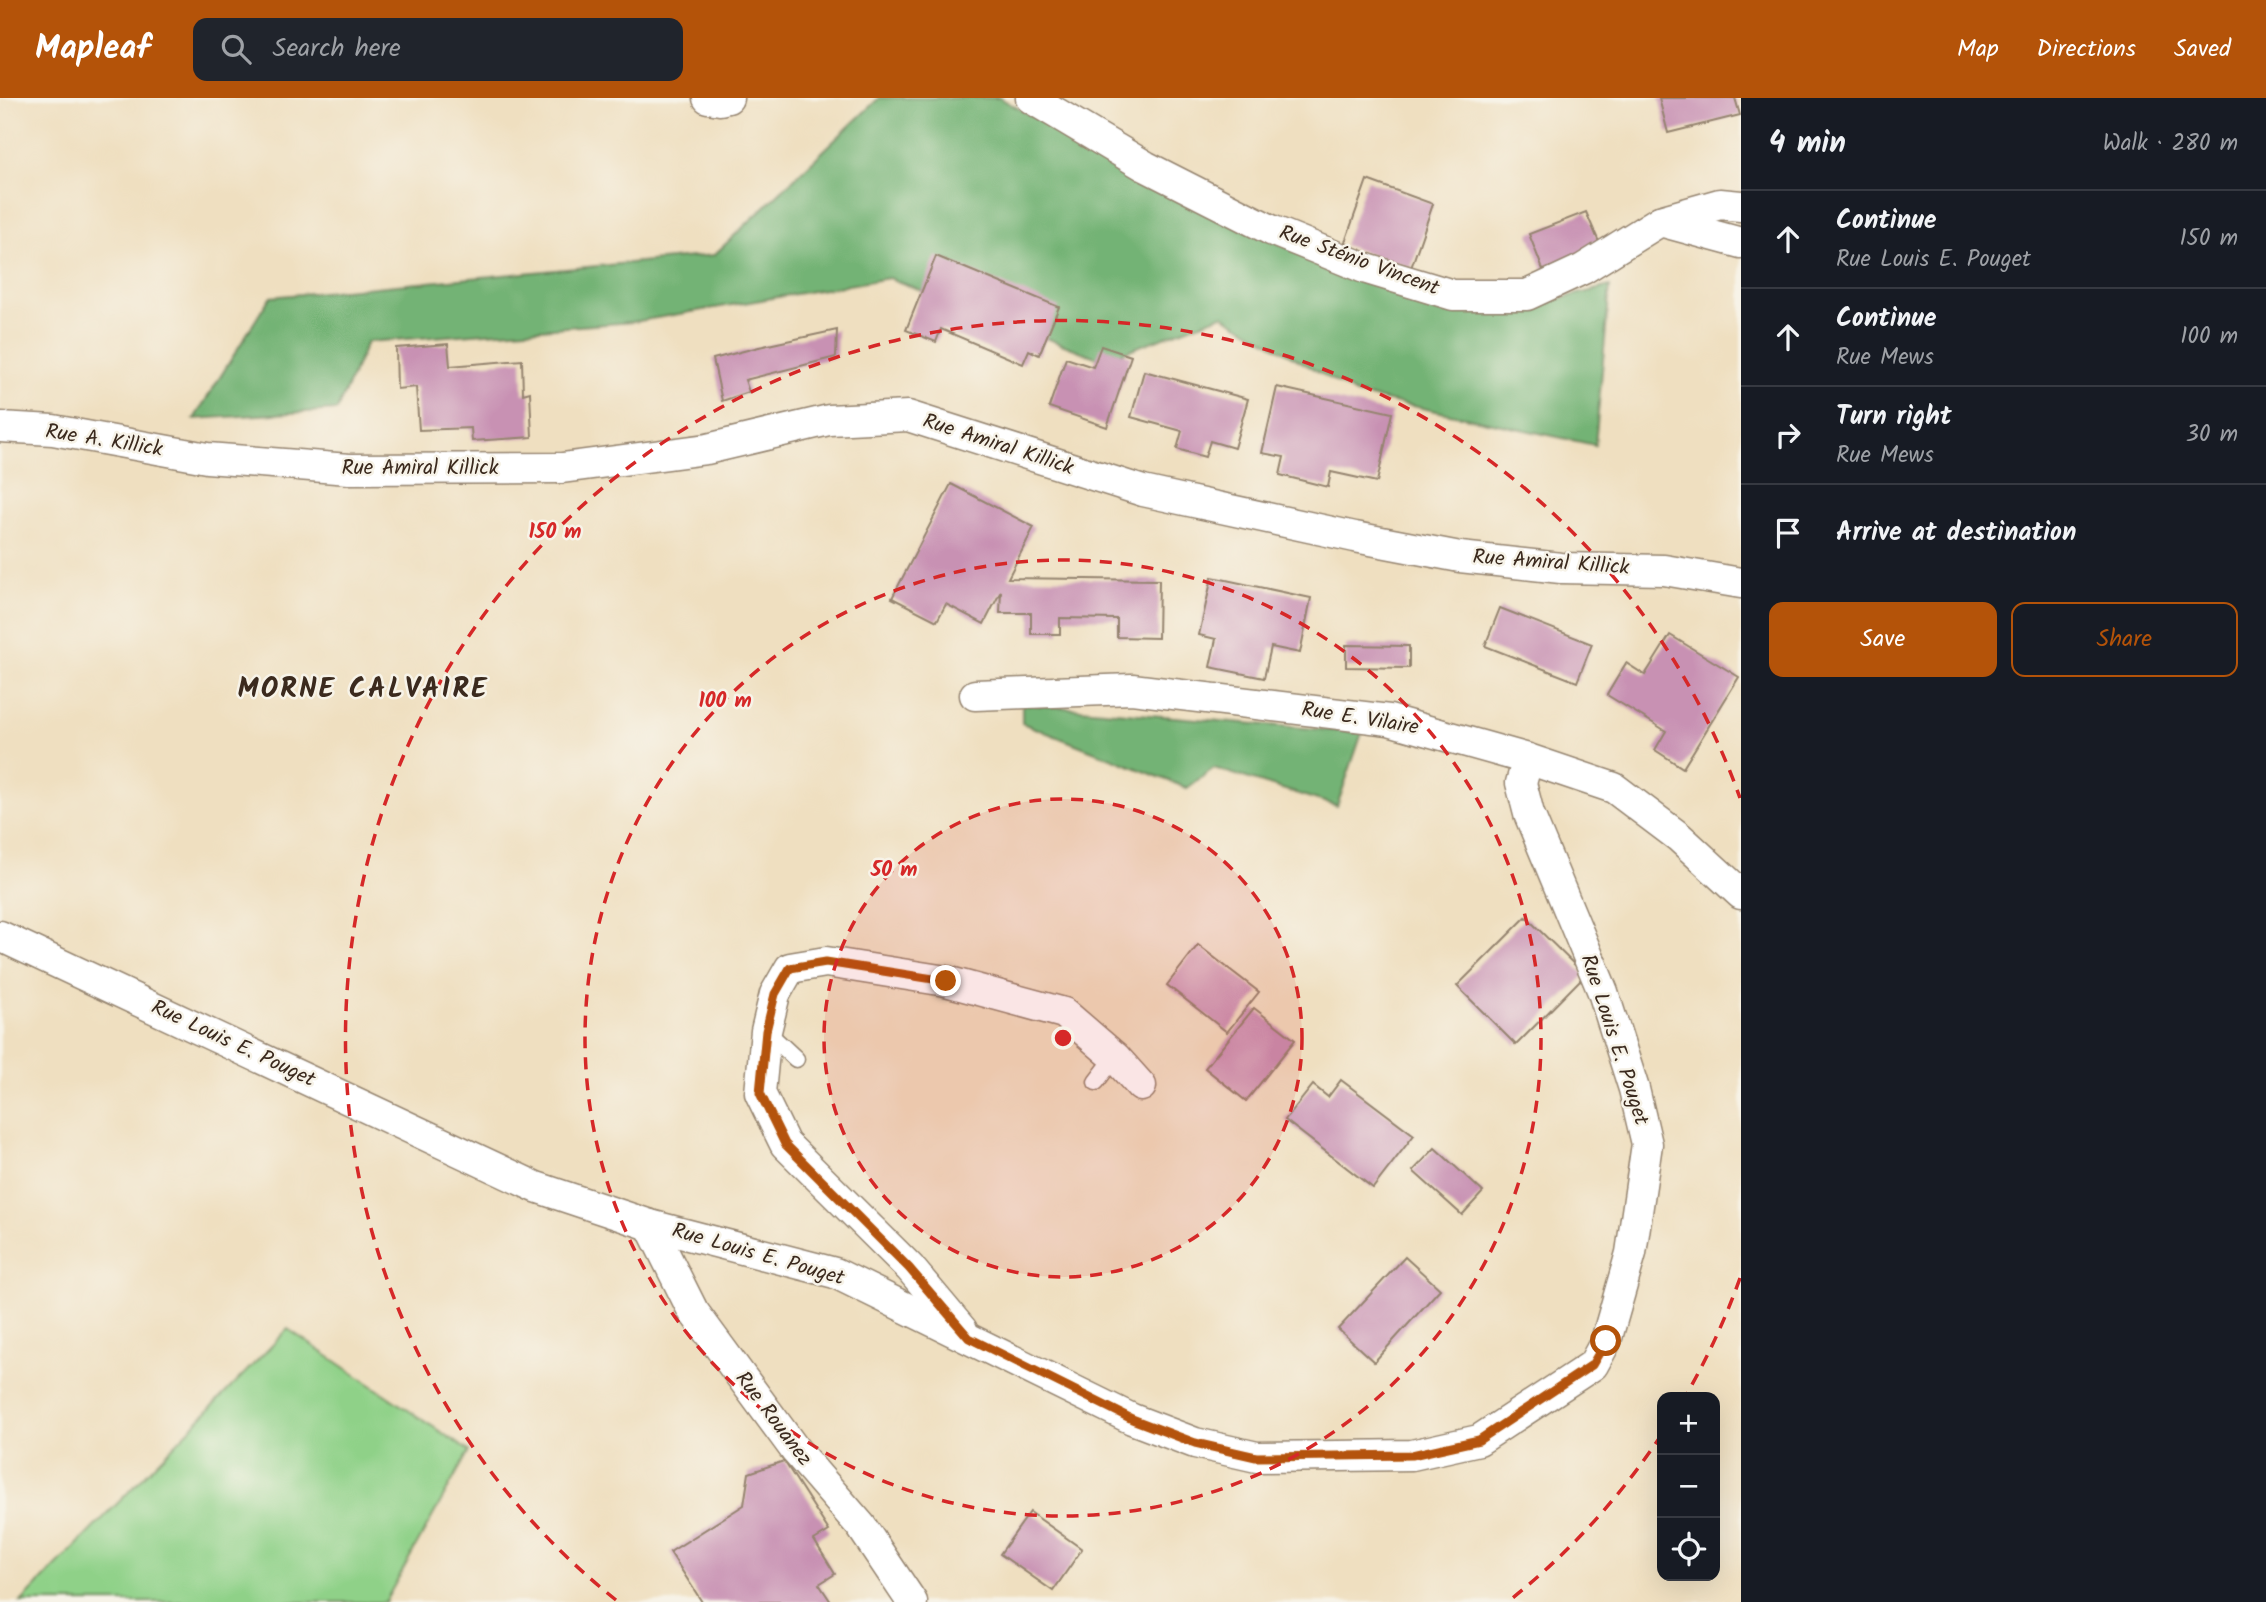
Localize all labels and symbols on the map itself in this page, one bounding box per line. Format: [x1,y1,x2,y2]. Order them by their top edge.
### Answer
street label: Rue Sténio Vincent [1274,217,1445,306]
street label: Rue Amiral Killick [918,405,1078,485]
street label: Rue A. Killick [43,415,165,467]
street label: Rue Amiral Killick [342,452,499,485]
text: 150 m [528,516,582,549]
street label: Rue Amiral Killick [1472,541,1631,585]
district label: MORNE CALVAIRE [238,667,488,712]
text: 100 m [698,685,752,718]
street label: Rue E. Vilaire [1299,693,1422,745]
text: 50 m [870,854,917,887]
street label: Rue Louis E. Pouget [1571,950,1657,1131]
route end [930,965,961,996]
street label: Rue Louis E. Pouget [145,991,321,1097]
centre of rings [1051,1026,1075,1050]
street label: Rue Louis E. Pouget [668,1215,849,1296]
route start [1590,1325,1621,1356]
street label: Rue Rouanez [726,1364,820,1474]

